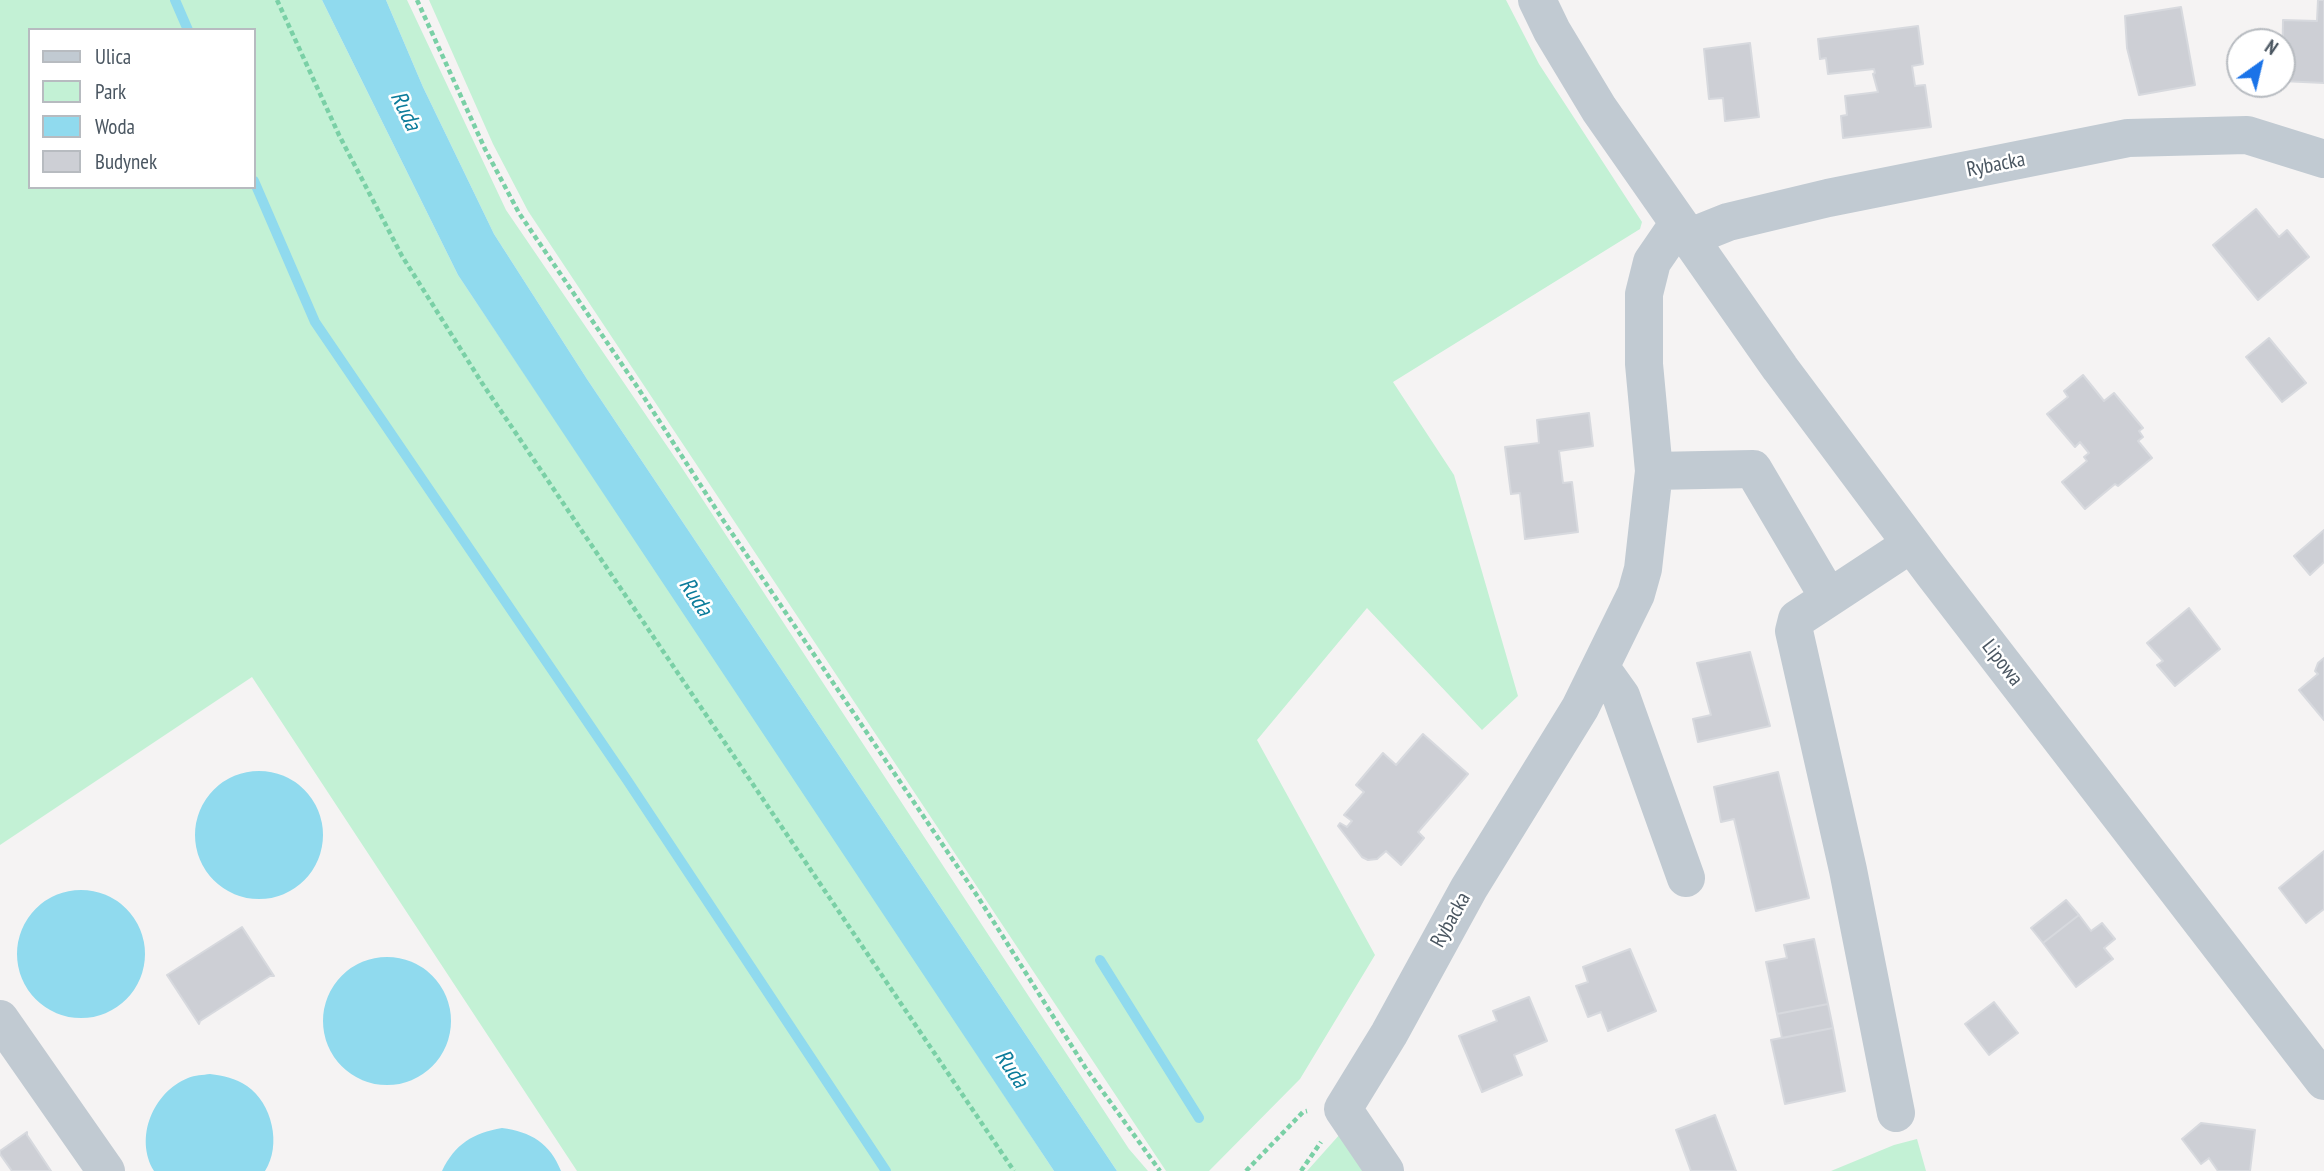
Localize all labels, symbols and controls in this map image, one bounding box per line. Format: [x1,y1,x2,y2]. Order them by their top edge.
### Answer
legend [28,28,256,189]
north arrow [2226,28,2296,98]
text: N [2261,34,2283,60]
text: Ulica [95,43,131,70]
text: Park [95,78,126,105]
water label: Ruda [384,87,426,135]
text: Woda [95,113,135,140]
street label: Rybacka [1965,147,2027,183]
text: Budynek [95,148,157,175]
water label: Ruda [672,573,718,621]
street label: Lipowa [1976,635,2028,691]
street label: Rybacka [1426,888,1476,952]
water label: Ruda [988,1045,1034,1093]

